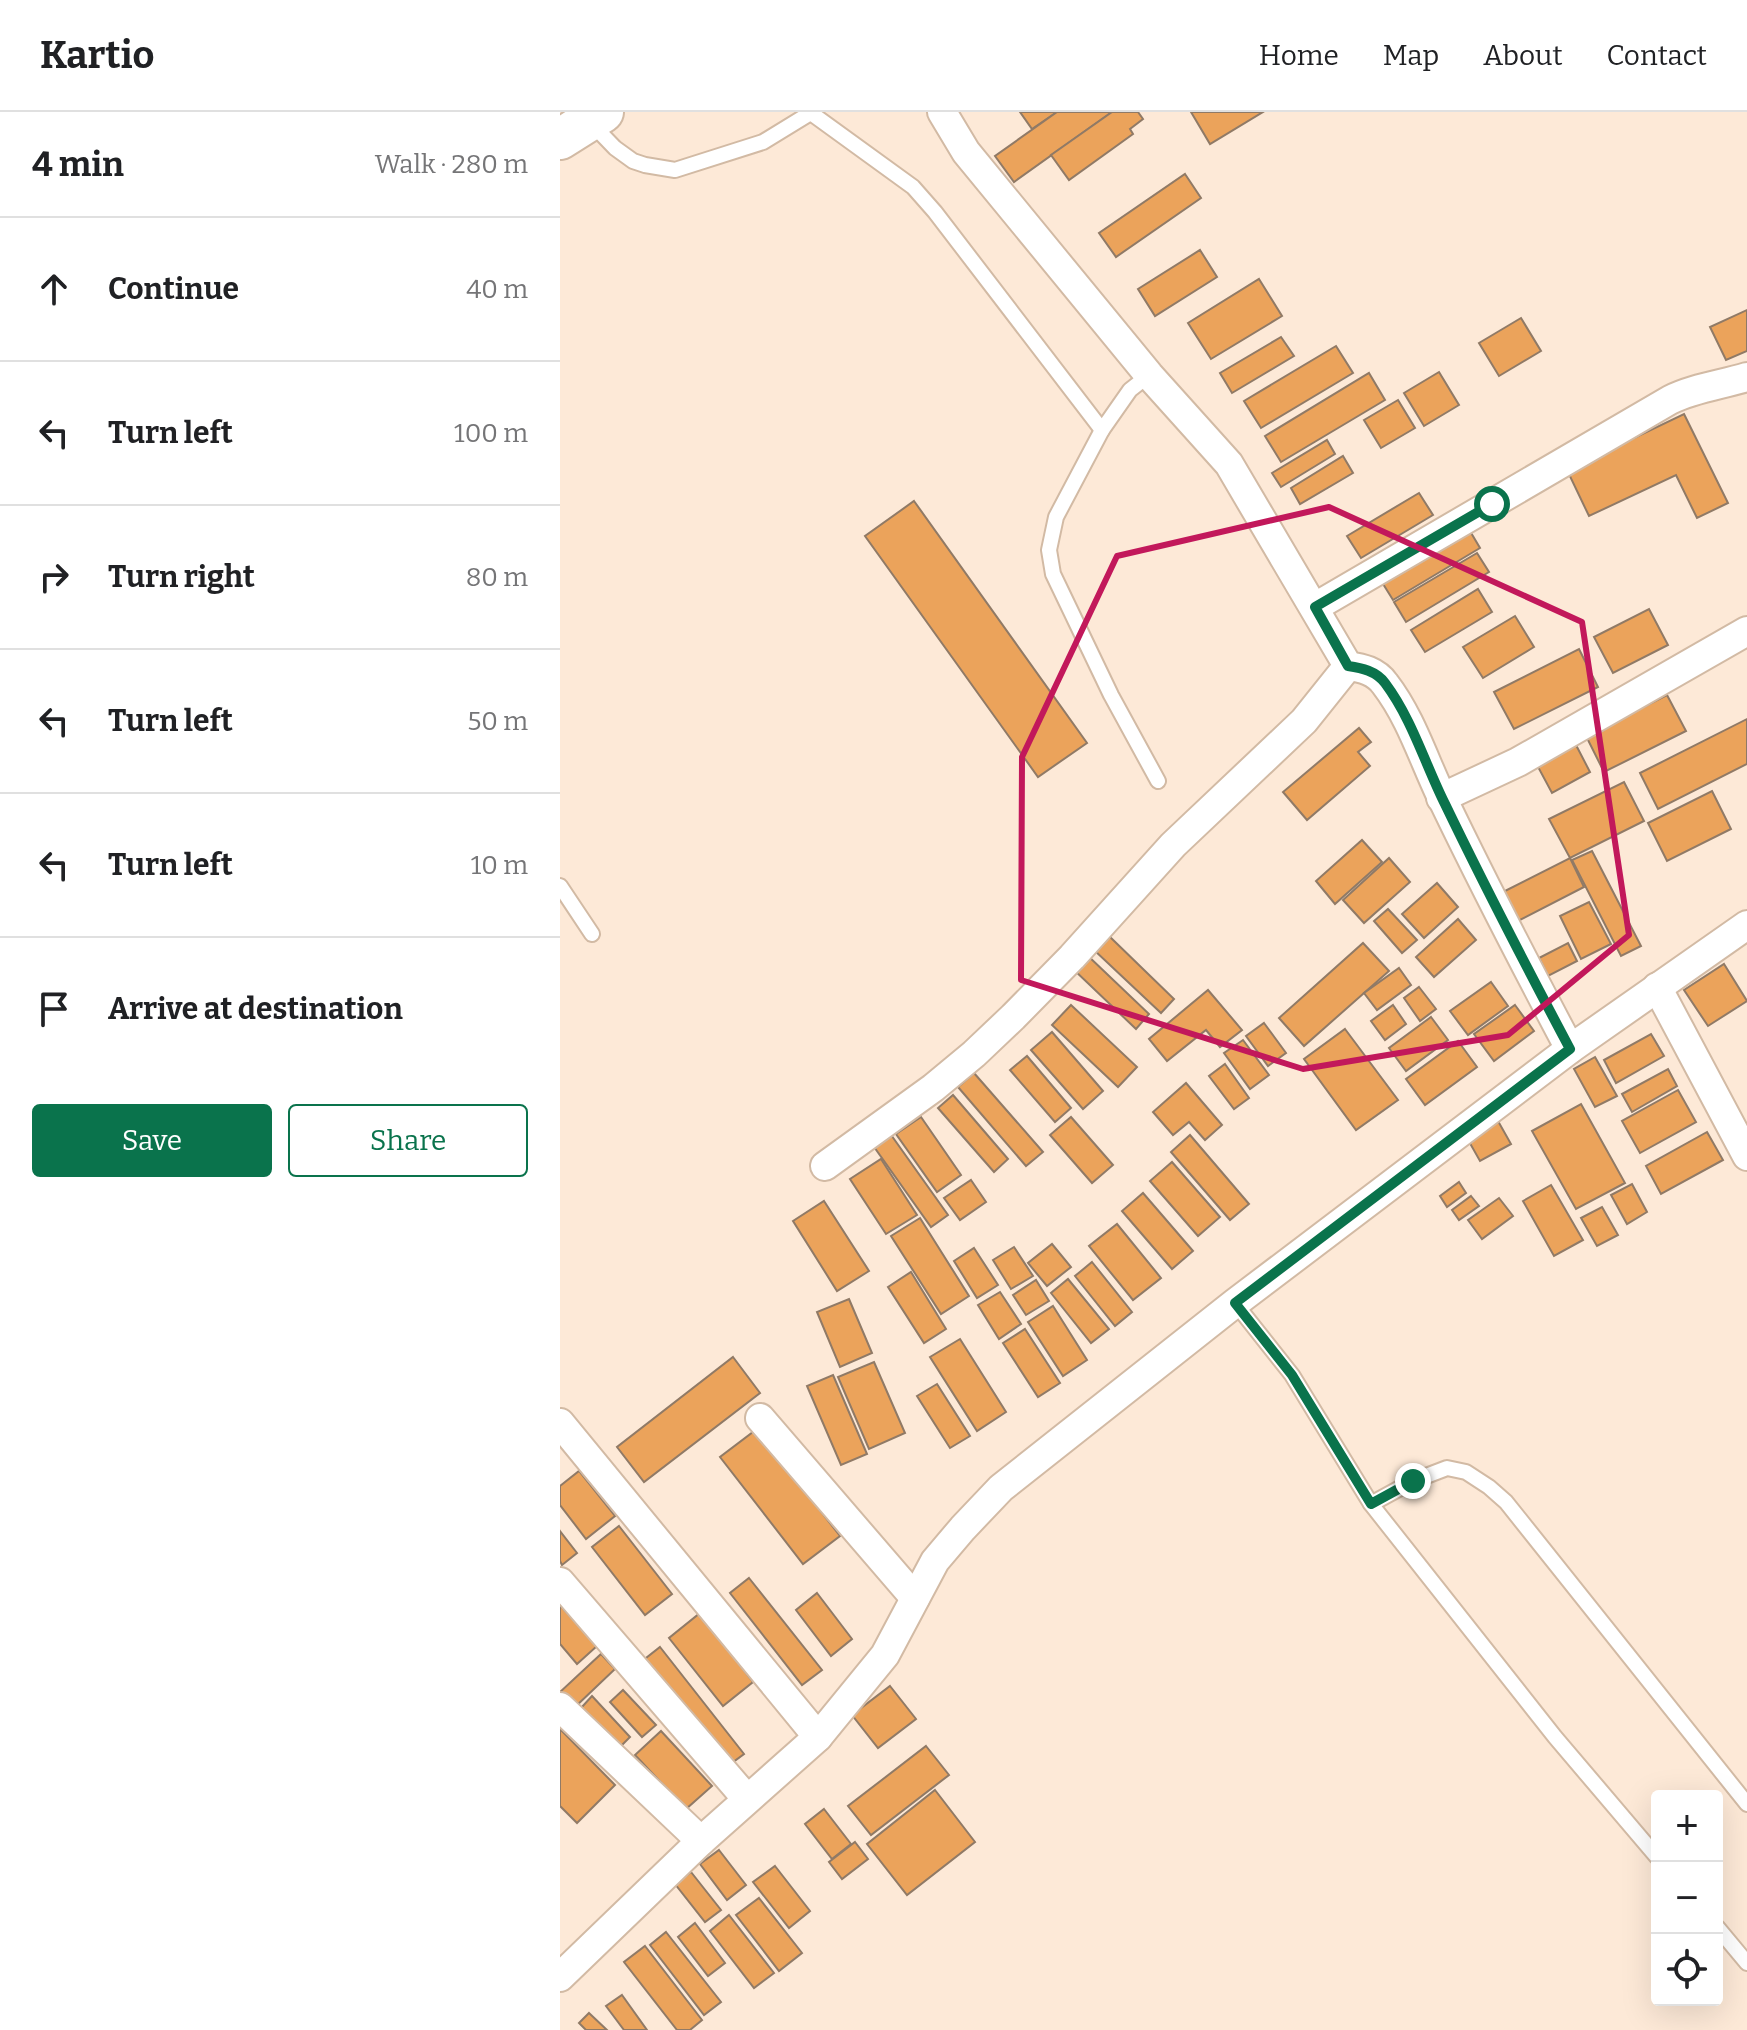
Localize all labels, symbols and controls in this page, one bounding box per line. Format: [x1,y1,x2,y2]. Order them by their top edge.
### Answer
text: Kartio [40,32,154,78]
text: Home [1259,39,1339,72]
text: Map [1383,39,1439,72]
text: About [1483,39,1563,72]
text: Contact [1607,39,1707,72]
text: 4 min [32,144,124,185]
text: Walk · 280 m [375,149,528,180]
icon: ahead [32,267,76,311]
text: Continue [108,271,239,307]
text: 40 m [466,274,528,305]
icon: left [32,411,76,455]
text: Turn left [108,415,233,451]
text: 100 m [454,418,528,449]
route start [1474,486,1510,522]
icon: right [32,555,76,599]
text: Turn right [108,559,255,595]
text: 80 m [466,562,528,593]
icon: left [32,699,76,743]
text: Turn left [108,703,233,739]
text: 50 m [467,706,528,737]
icon: left [32,843,76,887]
text: Turn left [108,847,233,883]
text: 10 m [471,850,528,881]
icon: arrive [32,987,76,1031]
text: Arrive at destination [108,991,403,1027]
button: Save [32,1104,272,1177]
button: Share [288,1104,528,1177]
route end [1395,1463,1431,1499]
map controls [1651,1790,1723,2006]
button: + [1651,1790,1723,1862]
button: − [1651,1862,1723,1934]
button: locate [1651,1934,1723,2006]

